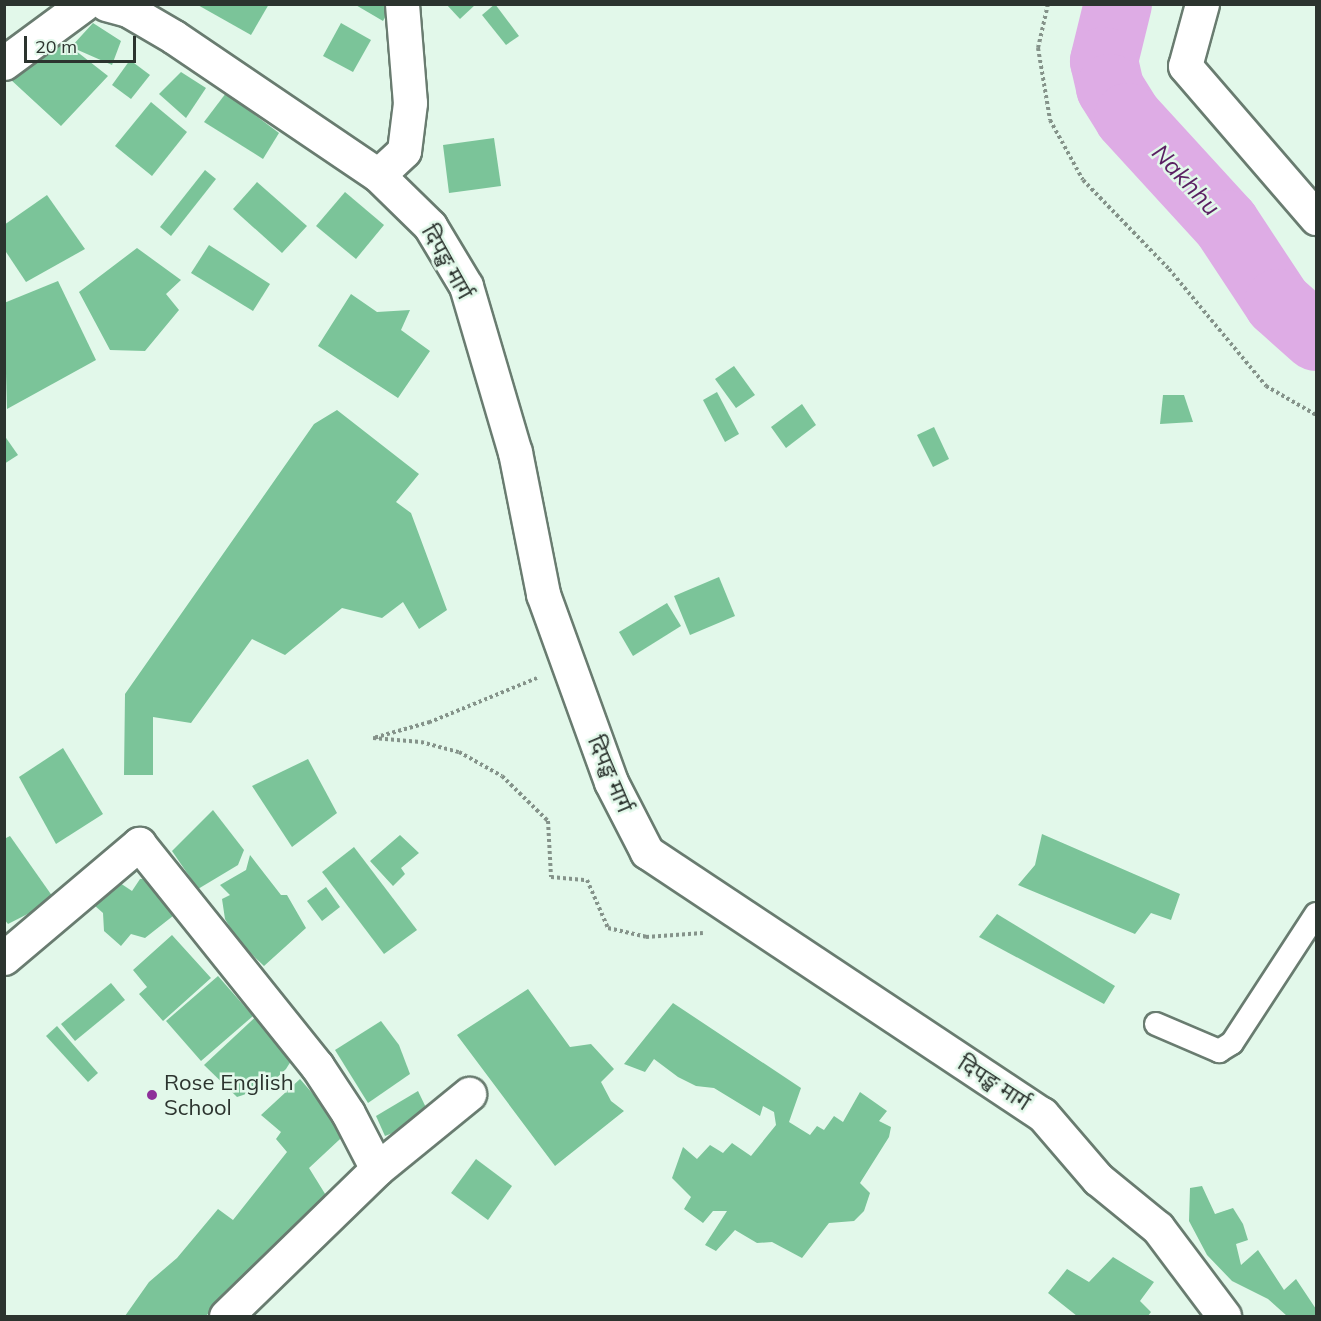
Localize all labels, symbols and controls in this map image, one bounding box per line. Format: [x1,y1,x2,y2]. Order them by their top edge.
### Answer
scale bar [27,24,140,62]
text: 20 m [35,35,77,58]
water label: Nakhhu [1146,138,1226,222]
street label: दिपङ्ख मार्ग [416,220,478,304]
street label: दिपङ्ख मार्ग [582,732,638,816]
street label: दिपङ्ख मार्ग [953,1050,1035,1116]
place label: Rose English School [164,1069,294,1120]
marker: Rose English School [145,1088,159,1102]

